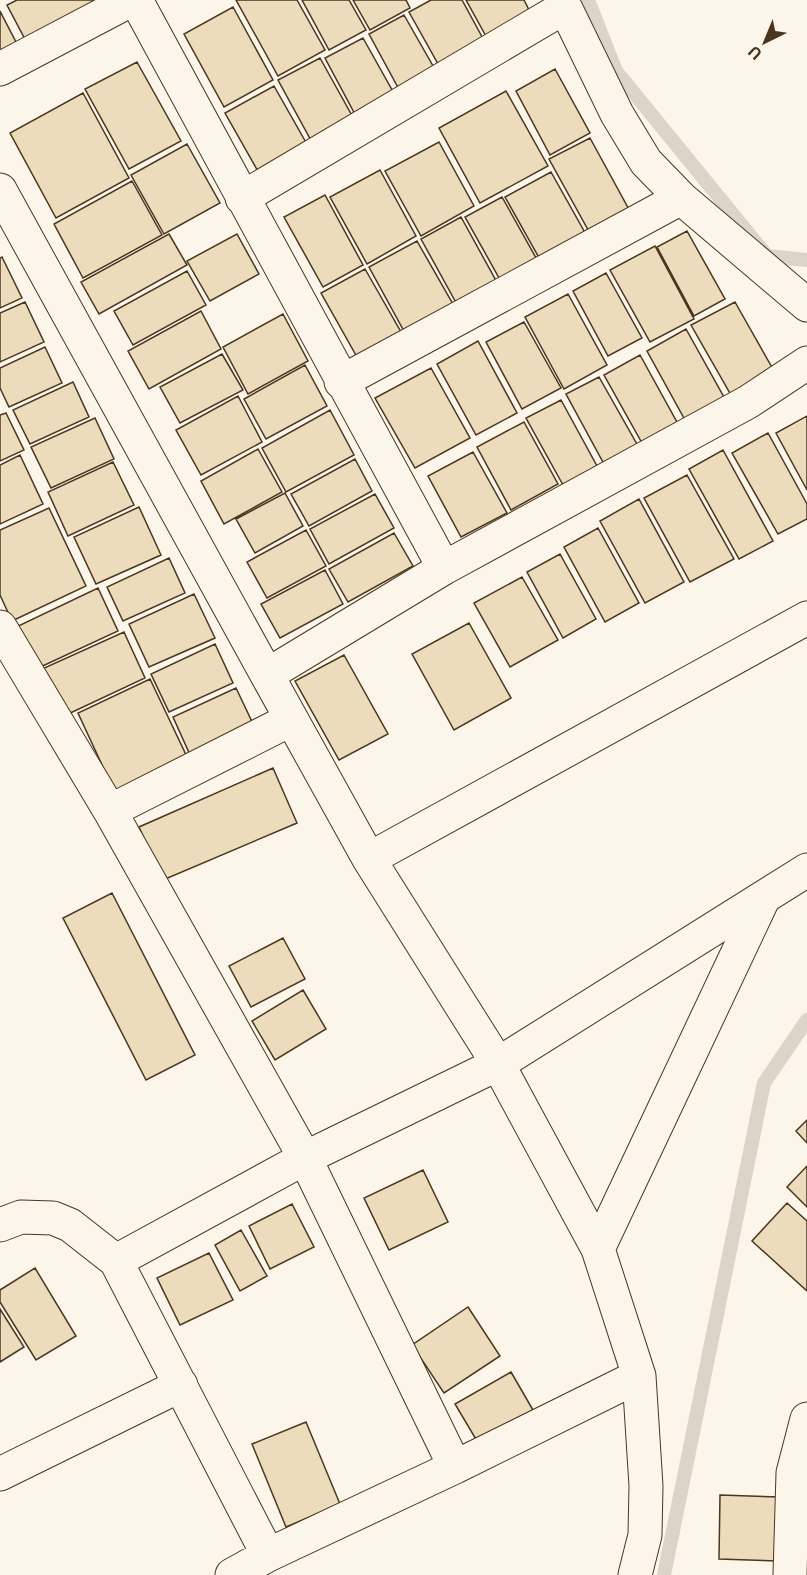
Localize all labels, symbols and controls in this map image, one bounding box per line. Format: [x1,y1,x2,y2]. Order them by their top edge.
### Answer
north arrow [735,12,795,72]
text: U [743,41,767,65]

